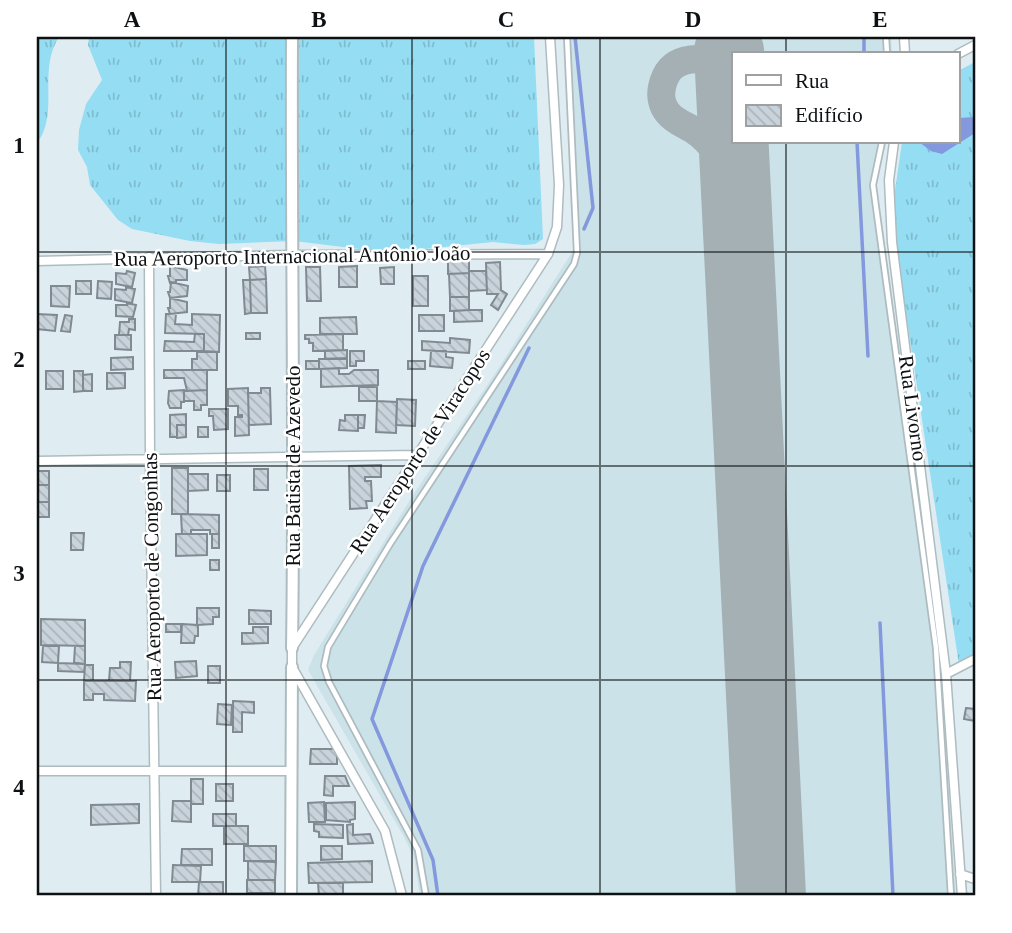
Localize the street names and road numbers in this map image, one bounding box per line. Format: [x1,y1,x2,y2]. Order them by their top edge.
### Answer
street label: Rua Aeroporto Internacional Antônio João [113,241,471,271]
street label: Rua Aeroporto de Viracopos [345,344,495,558]
street label: Rua Livorno [894,353,932,463]
street label: Rua Batista de Azevedo [281,365,305,567]
street label: Rua Aeroporto de Congonhas [138,452,166,702]

